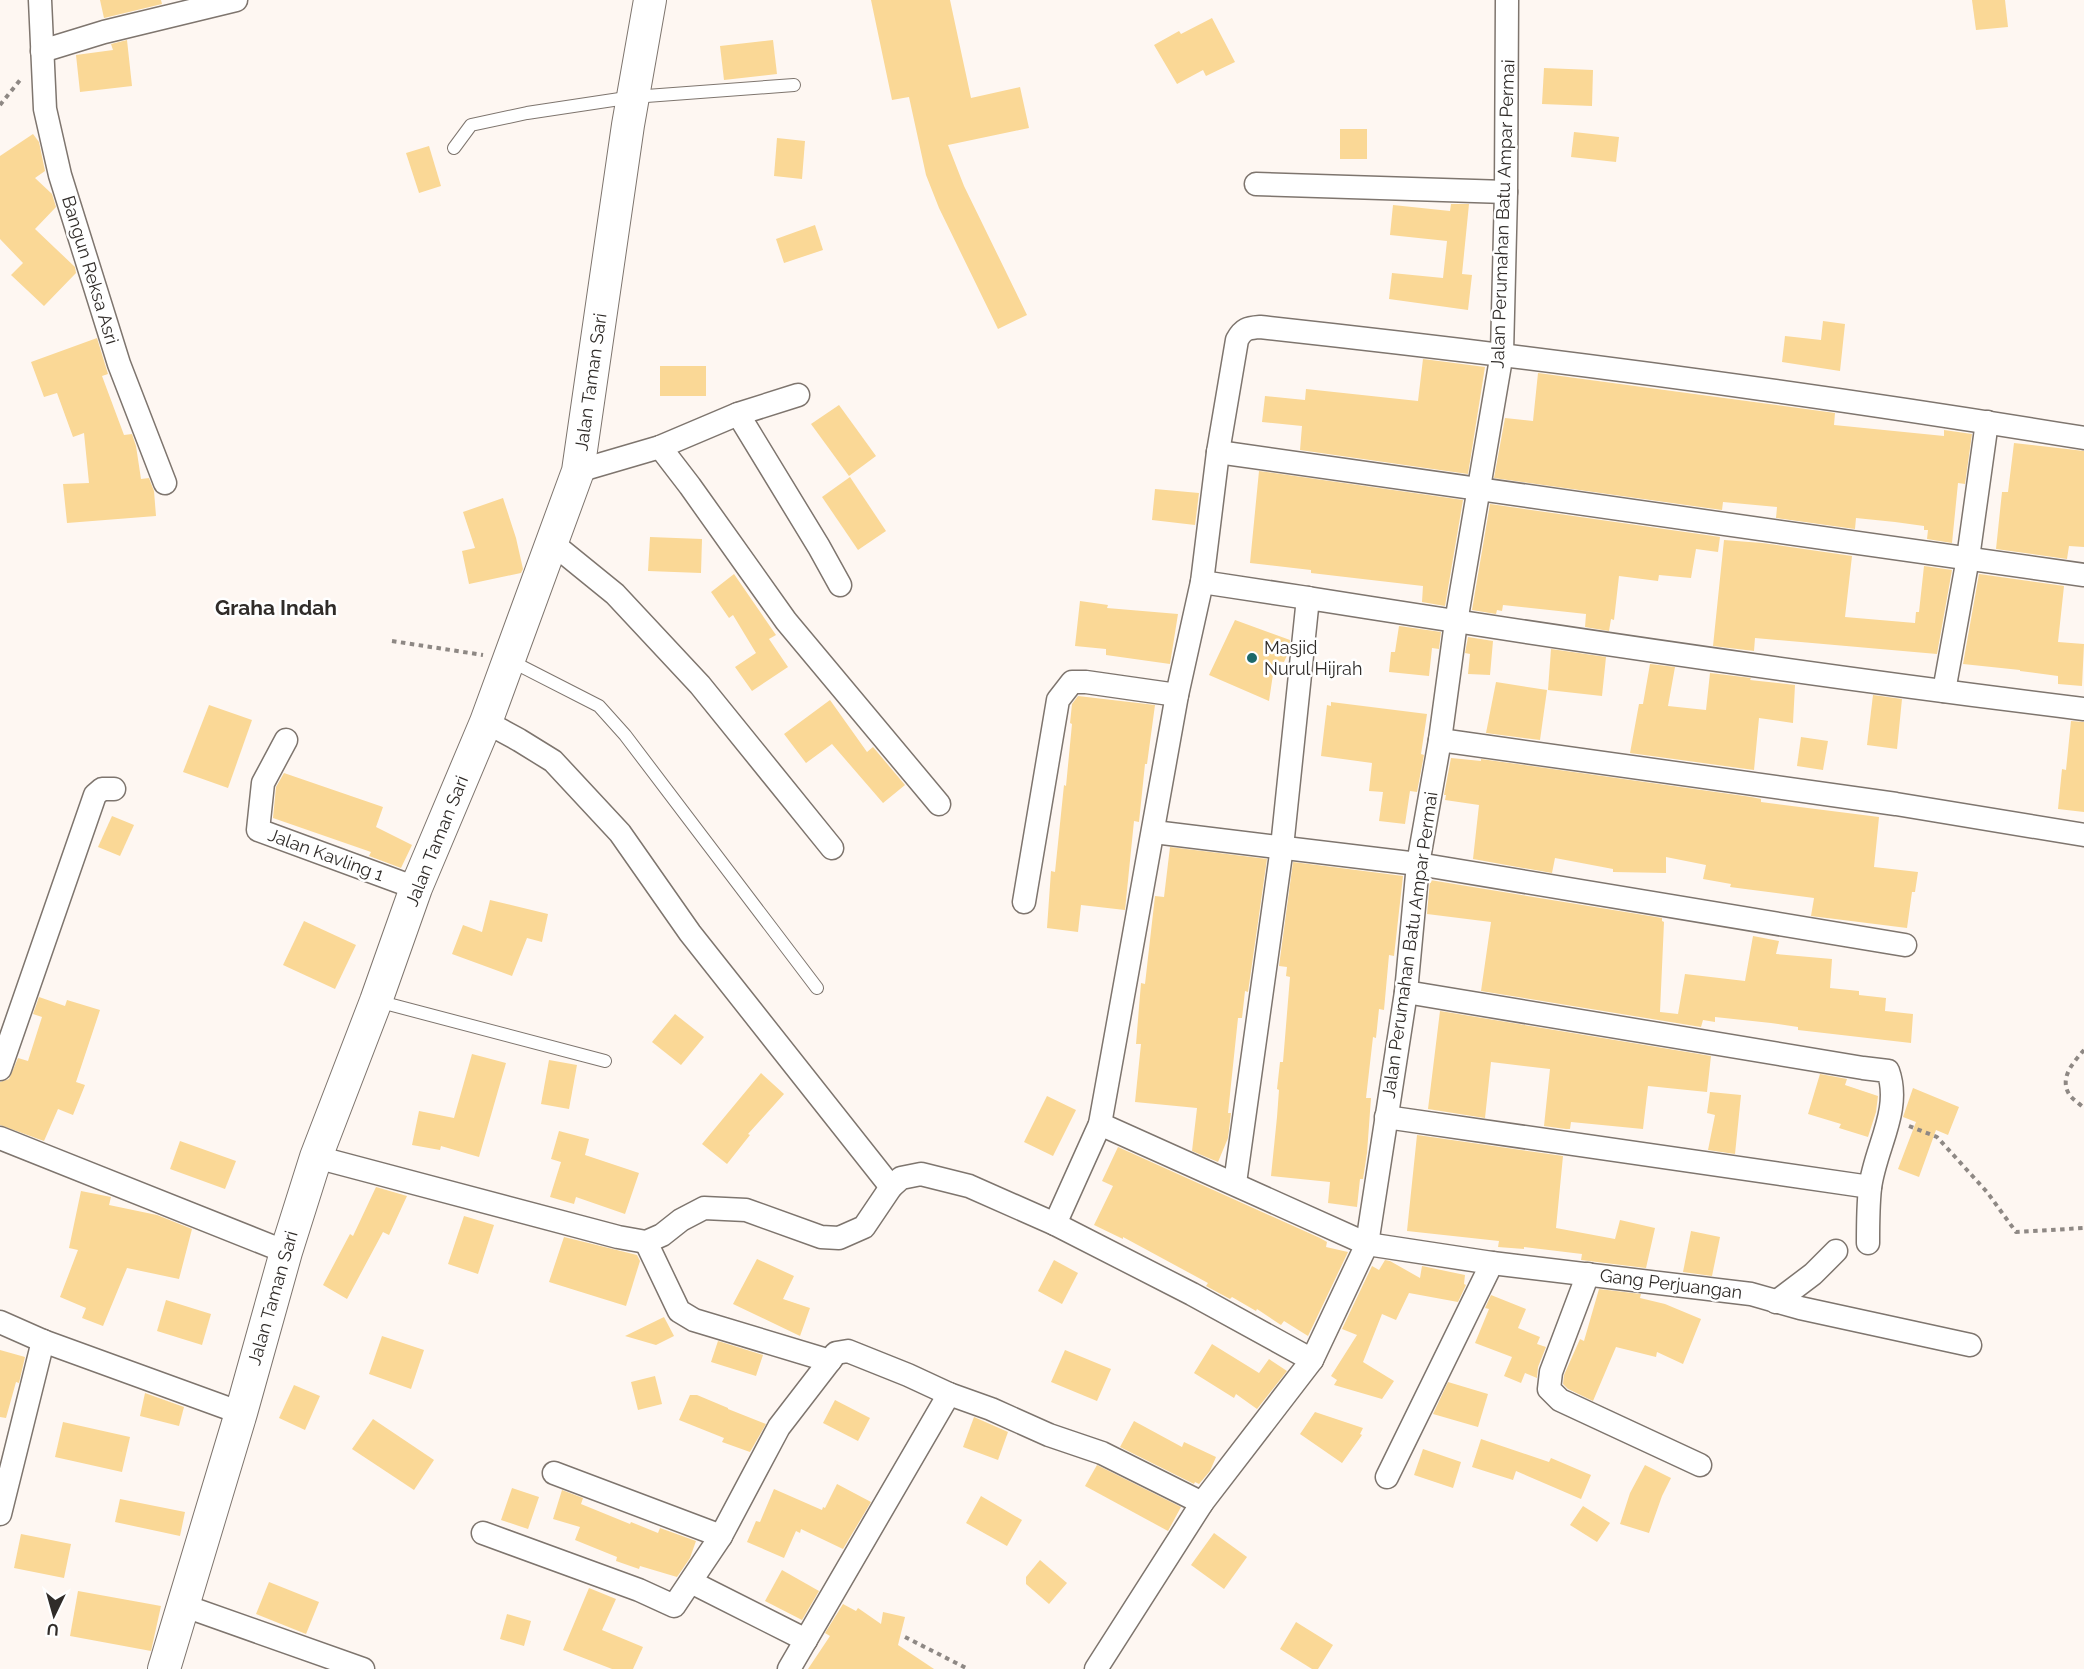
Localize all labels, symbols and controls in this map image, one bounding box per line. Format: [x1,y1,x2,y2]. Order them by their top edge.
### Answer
street label: Jalan Perumahan Batu Ampar Permai [1487,59,1518,369]
street label: Bangun Reksa Asri [58,193,123,347]
street label: Jalan Taman Sari [570,312,611,452]
district label: Graha Indah [215,595,337,620]
place label: Masjid Nurul Hijrah [1264,637,1362,679]
marker: Masjid Nurul Hijrah [1245,651,1259,665]
street label: Jalan Taman Sari [401,772,472,909]
street label: Jalan Perumahan Batu Ampar Permai [1378,790,1441,1099]
street label: Jalan Kavling 1 [265,824,387,885]
street label: Jalan Taman Sari [243,1228,302,1368]
street label: Gang Perjuangan [1599,1264,1743,1303]
north arrow [24,1585,84,1645]
text: U [46,1619,60,1639]

